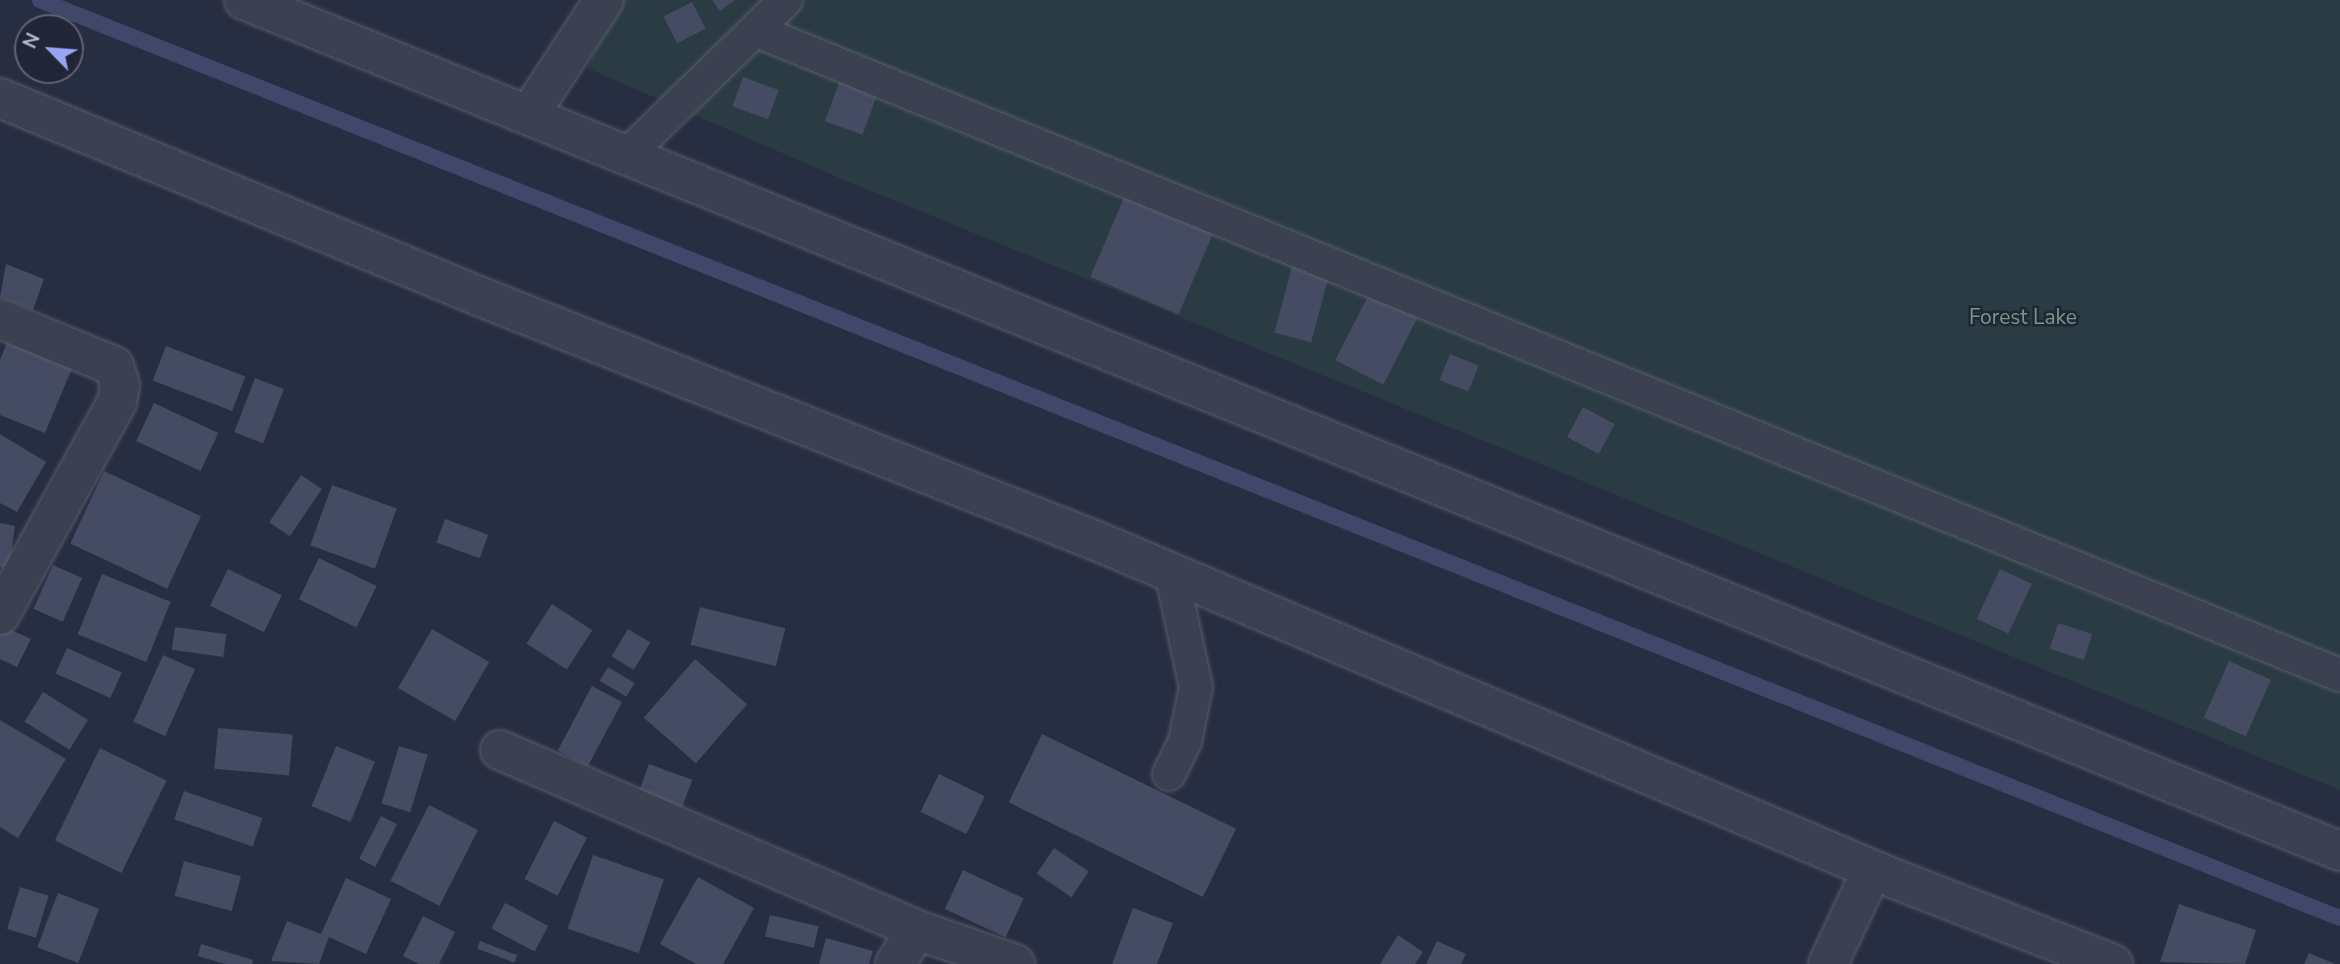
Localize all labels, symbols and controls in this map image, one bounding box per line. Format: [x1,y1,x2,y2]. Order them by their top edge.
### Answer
north arrow [14,14,84,84]
text: N [17,29,47,53]
park label: Forest Lake [1969,304,2077,330]

